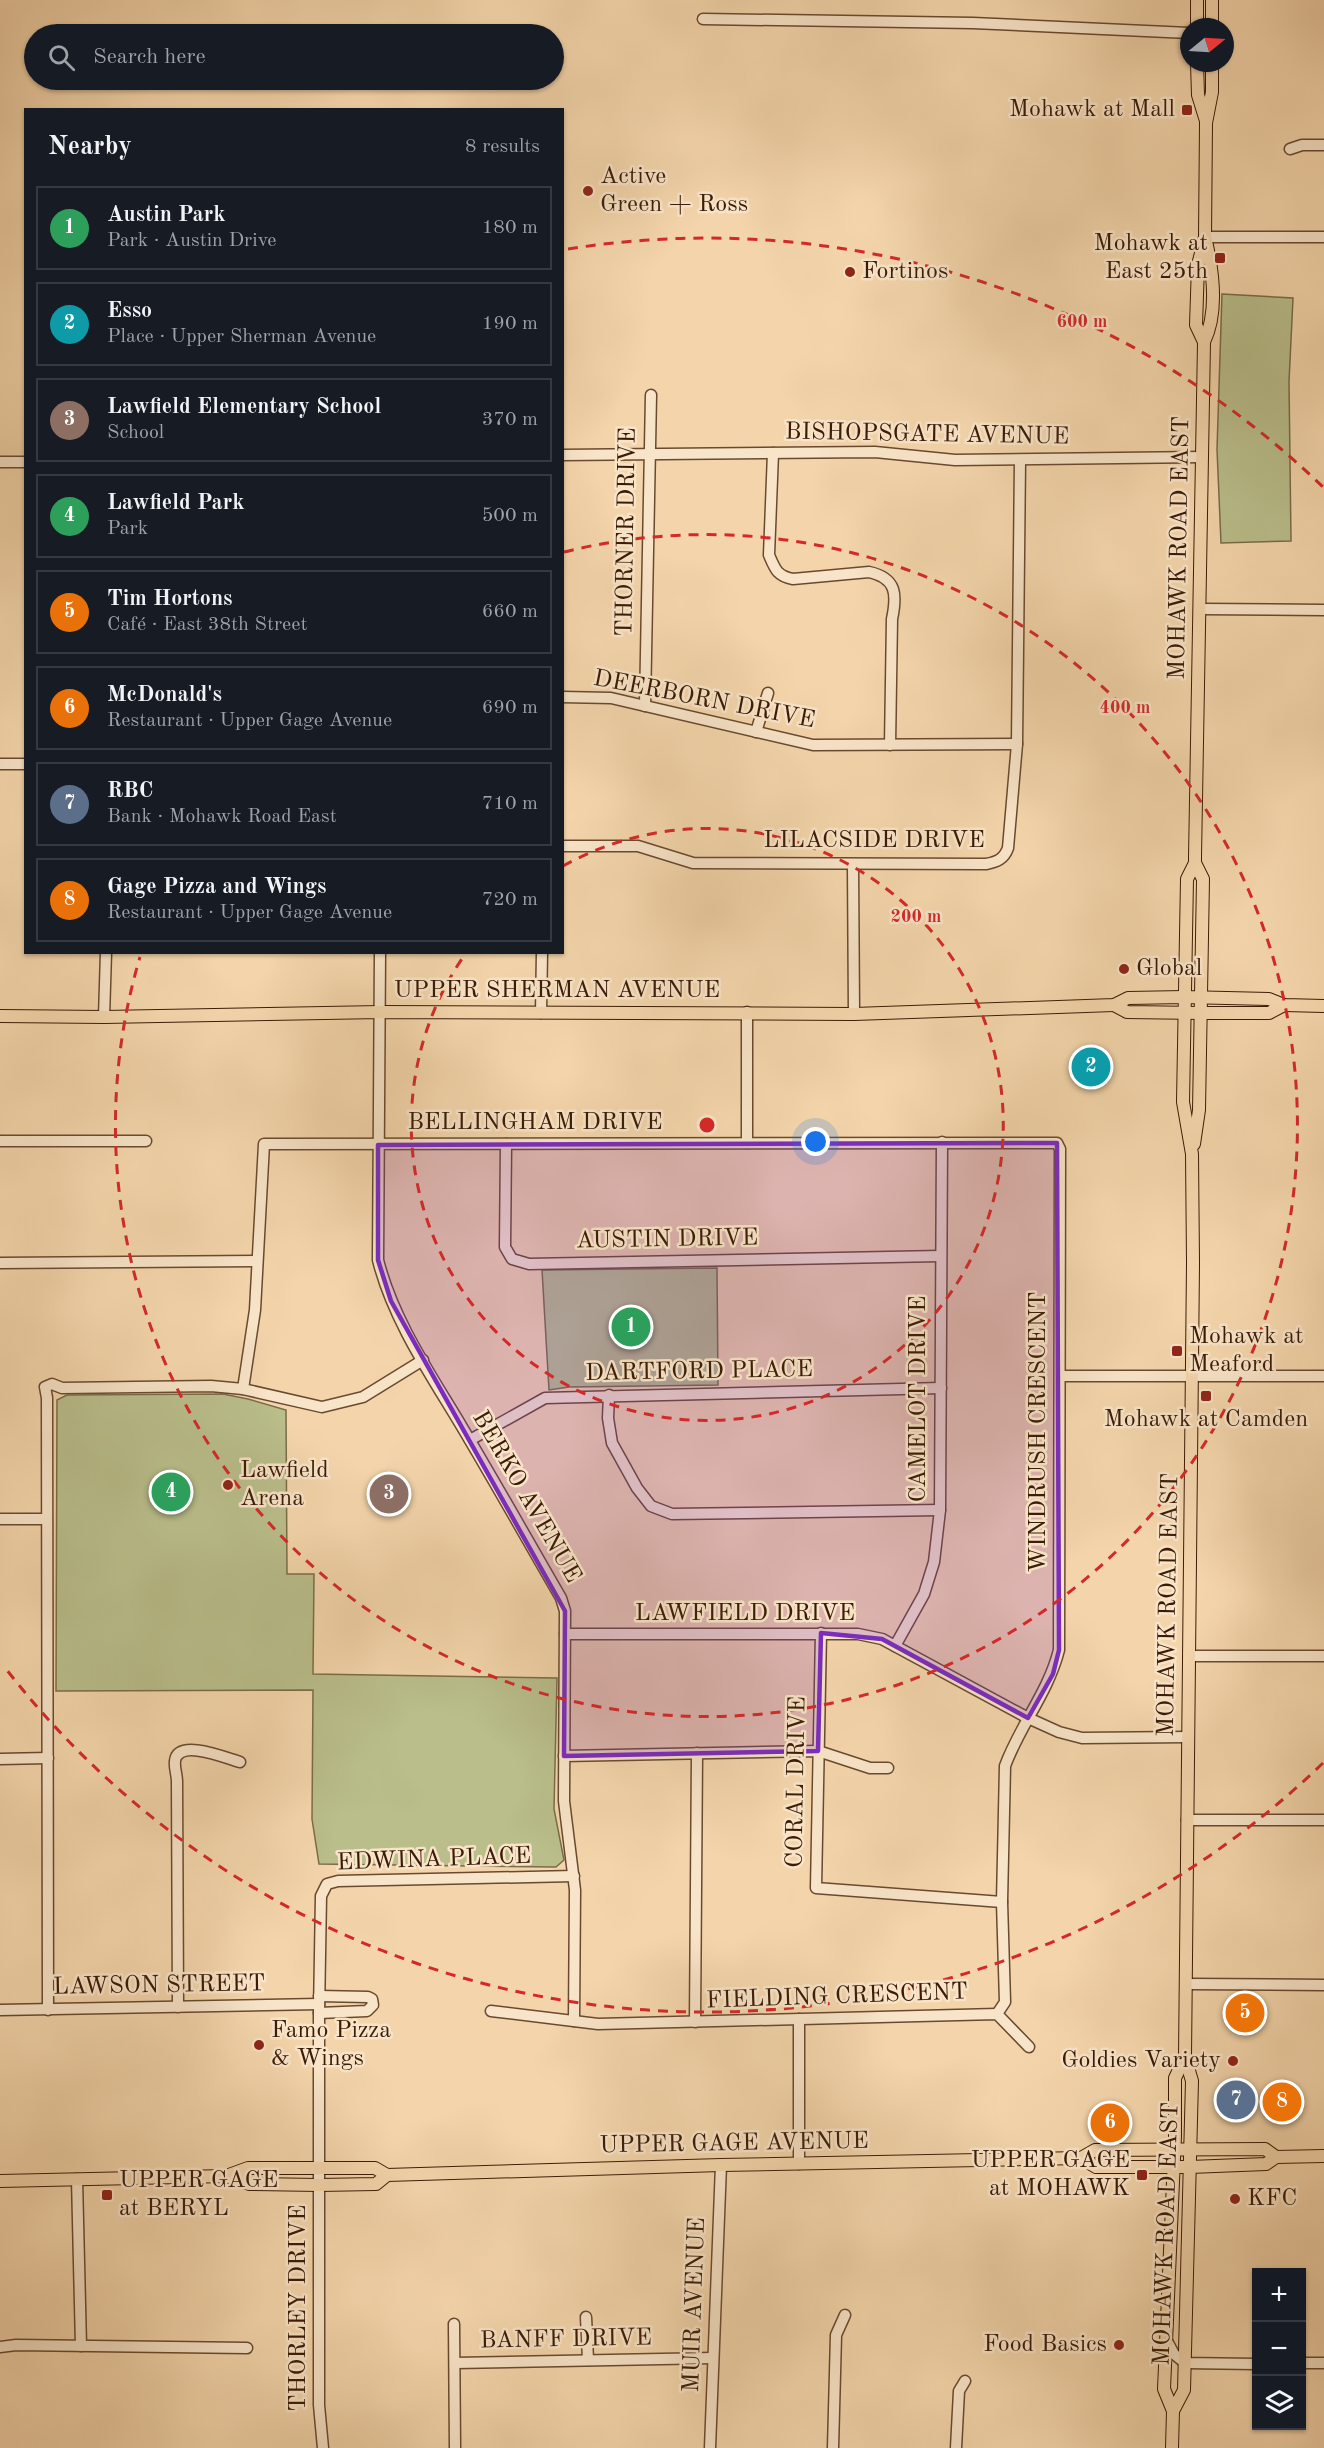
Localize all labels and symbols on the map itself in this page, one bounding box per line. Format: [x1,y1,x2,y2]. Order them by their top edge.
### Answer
north arrow [1180,18,1234,72]
place label: Mohawk at Mall [1009,98,1175,122]
marker: Mohawk at Mall [1180,103,1194,117]
place label: Active Green + Ross [600,165,748,217]
marker: Active Green + Ross [581,184,595,198]
place label: Mohawk at East 25th [1094,232,1208,284]
marker: Mohawk at East 25th [1213,251,1227,265]
place label: Fortinos [862,260,948,284]
marker: Fortinos [843,265,857,279]
text: 600 m [1057,313,1107,331]
street label: MOHAWK ROAD EAST [1166,416,1194,680]
street label: BISHOPSGATE AVENUE [785,421,1069,449]
street label: THORNER DRIVE [613,427,641,637]
street label: DEERBORN DRIVE [591,667,817,733]
text: 400 m [1100,699,1150,717]
street label: LILACSIDE DRIVE [763,829,985,853]
text: 200 m [891,908,941,926]
place label: Global [1136,957,1202,981]
marker: Global [1117,962,1131,976]
street label: UPPER SHERMAN AVENUE [394,979,720,1003]
pin: 2 [1072,1044,1110,1090]
street label: BELLINGHAM DRIVE [407,1111,663,1135]
centre of rings [697,1115,717,1135]
your location [801,1127,830,1156]
street label: AUSTIN DRIVE [576,1226,758,1254]
street label: WINDRUSH CRESCENT [1027,1292,1051,1572]
street label: CAMELOT DRIVE [907,1295,931,1503]
pin: 1 [612,1304,650,1350]
place label: Mohawk at Meaford [1189,1325,1303,1377]
marker: Mohawk at Meaford [1170,1344,1184,1358]
street label: DARTFORD PLACE [585,1358,813,1386]
marker: Mohawk at Camden [1199,1389,1213,1403]
street label: BERKO AVENUE [467,1407,585,1587]
place label: Mohawk at Camden [1104,1408,1308,1432]
place label: Lawfield Arena [240,1459,329,1511]
pin: 4 [152,1470,190,1514]
pin: 3 [370,1472,408,1516]
street label: MOHAWK ROAD EAST [1155,1473,1183,1737]
marker: Lawfield Arena [221,1478,235,1492]
street label: LAWFIELD DRIVE [635,1602,855,1626]
street label: CORAL DRIVE [784,1696,810,1868]
street label: EDWINA PLACE [336,1845,532,1875]
street label: LAWSON STREET [53,1972,265,2000]
street label: FIELDING CRESCENT [706,1980,968,2014]
pin: 5 [1226,1990,1264,2036]
place label: Famo Pizza & Wings [271,2019,391,2071]
marker: Famo Pizza & Wings [252,2038,266,2052]
place label: Goldies Variety [1061,2049,1221,2073]
marker: Goldies Variety [1226,2054,1240,2068]
pin: 7 [1216,2078,1256,2122]
pin: 8 [1262,2080,1302,2124]
pin: 6 [1090,2100,1130,2146]
street label: MOHAWK ROAD EAST [1150,2102,1184,2366]
street label: UPPER GAGE AVENUE [599,2130,869,2158]
place label: UPPER GAGE at MOHAWK [971,2149,1130,2201]
marker: UPPER GAGE at MOHAWK [1135,2168,1149,2182]
place label: UPPER GAGE at BERYL [119,2169,278,2221]
place label: KFC [1247,2187,1297,2211]
marker: UPPER GAGE at BERYL [100,2188,114,2202]
marker: KFC [1228,2192,1242,2206]
street label: THORLEY DRIVE [287,2204,311,2412]
street label: MUIR AVENUE [680,2217,710,2393]
street label: BANFF DRIVE [480,2327,652,2353]
place label: Food Basics [983,2333,1107,2357]
marker: Food Basics [1112,2338,1126,2352]

